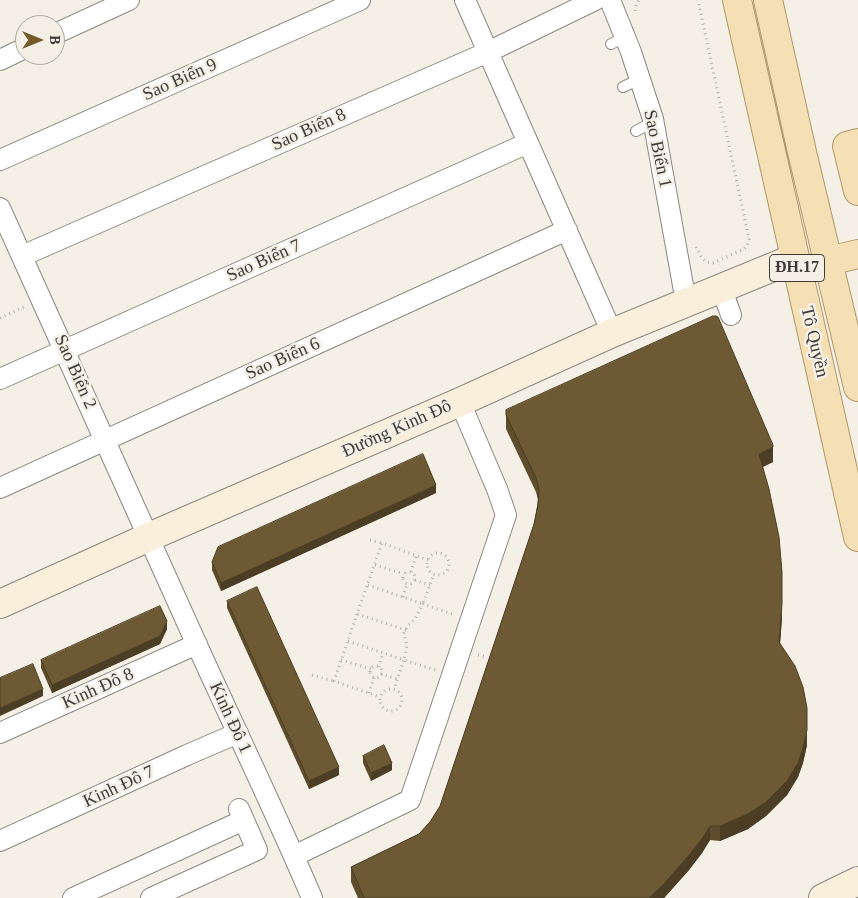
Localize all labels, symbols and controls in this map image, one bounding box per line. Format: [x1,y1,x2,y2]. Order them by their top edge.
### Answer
north arrow [15,15,65,65]
text: B [47,35,62,45]
street label: Sao Biển 9 [140,54,220,106]
street label: Sao Biển 8 [269,104,349,156]
street label: Sao Biển 1 [638,108,676,190]
street label: Sao Biển 7 [224,235,304,287]
road number: ĐH.17 [770,254,824,282]
street label: Tô Quyền [795,304,833,380]
street label: Sao Biển 2 [49,332,101,412]
street label: Sao Biển 6 [243,333,323,385]
street label: Đường Kinh Đô [339,395,455,463]
street label: Kinh Đô 8 [59,664,137,714]
street label: Kinh Đô 1 [204,679,256,757]
street label: Kinh Đô 7 [80,761,158,813]

